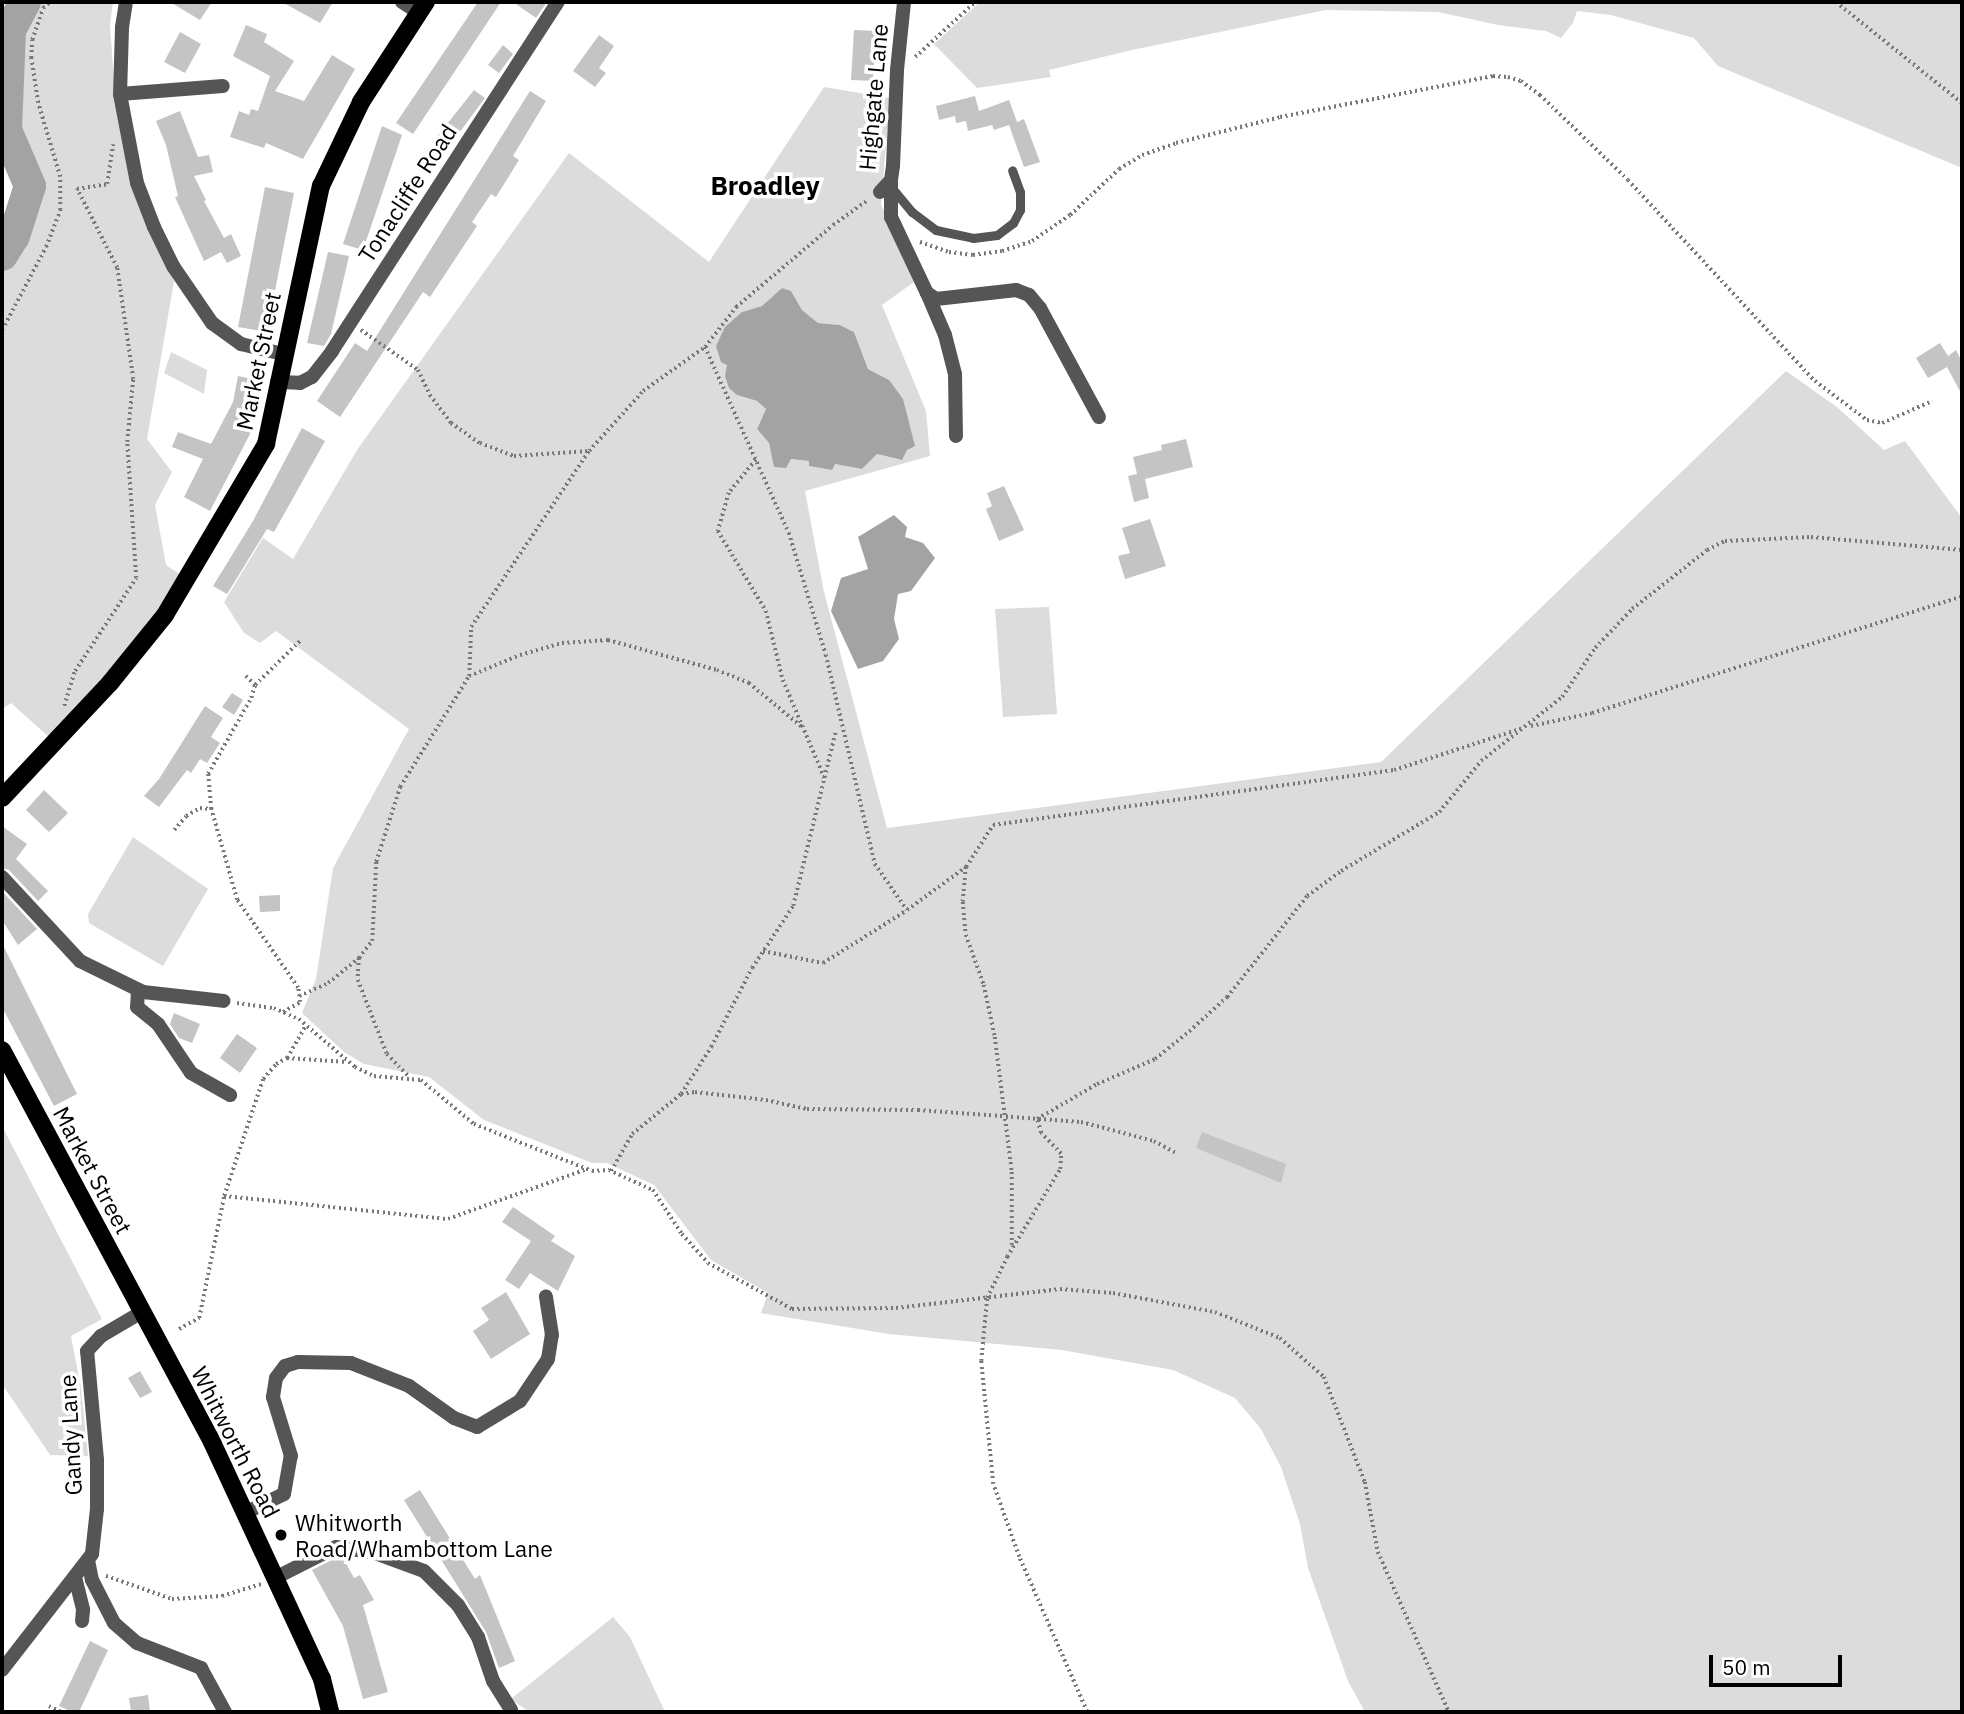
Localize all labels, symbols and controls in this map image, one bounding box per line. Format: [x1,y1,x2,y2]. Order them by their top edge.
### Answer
street label: Highgate Lane [853,23,893,171]
street label: Tonacliffe Road [352,119,462,267]
district label: Broadley [710,170,820,202]
street label: Market Street [230,289,286,433]
street label: Market Street [48,1102,138,1238]
street label: Whitworth Road [186,1362,286,1522]
street label: Gandy Lane [53,1374,87,1496]
place label: Whitworth Road/Whambottom Lane [295,1508,553,1562]
marker: Whitworth Road/Whambottom Lane [273,1527,289,1543]
scale bar [1712,1640,1845,1684]
text: 50 m [1722,1653,1771,1681]

